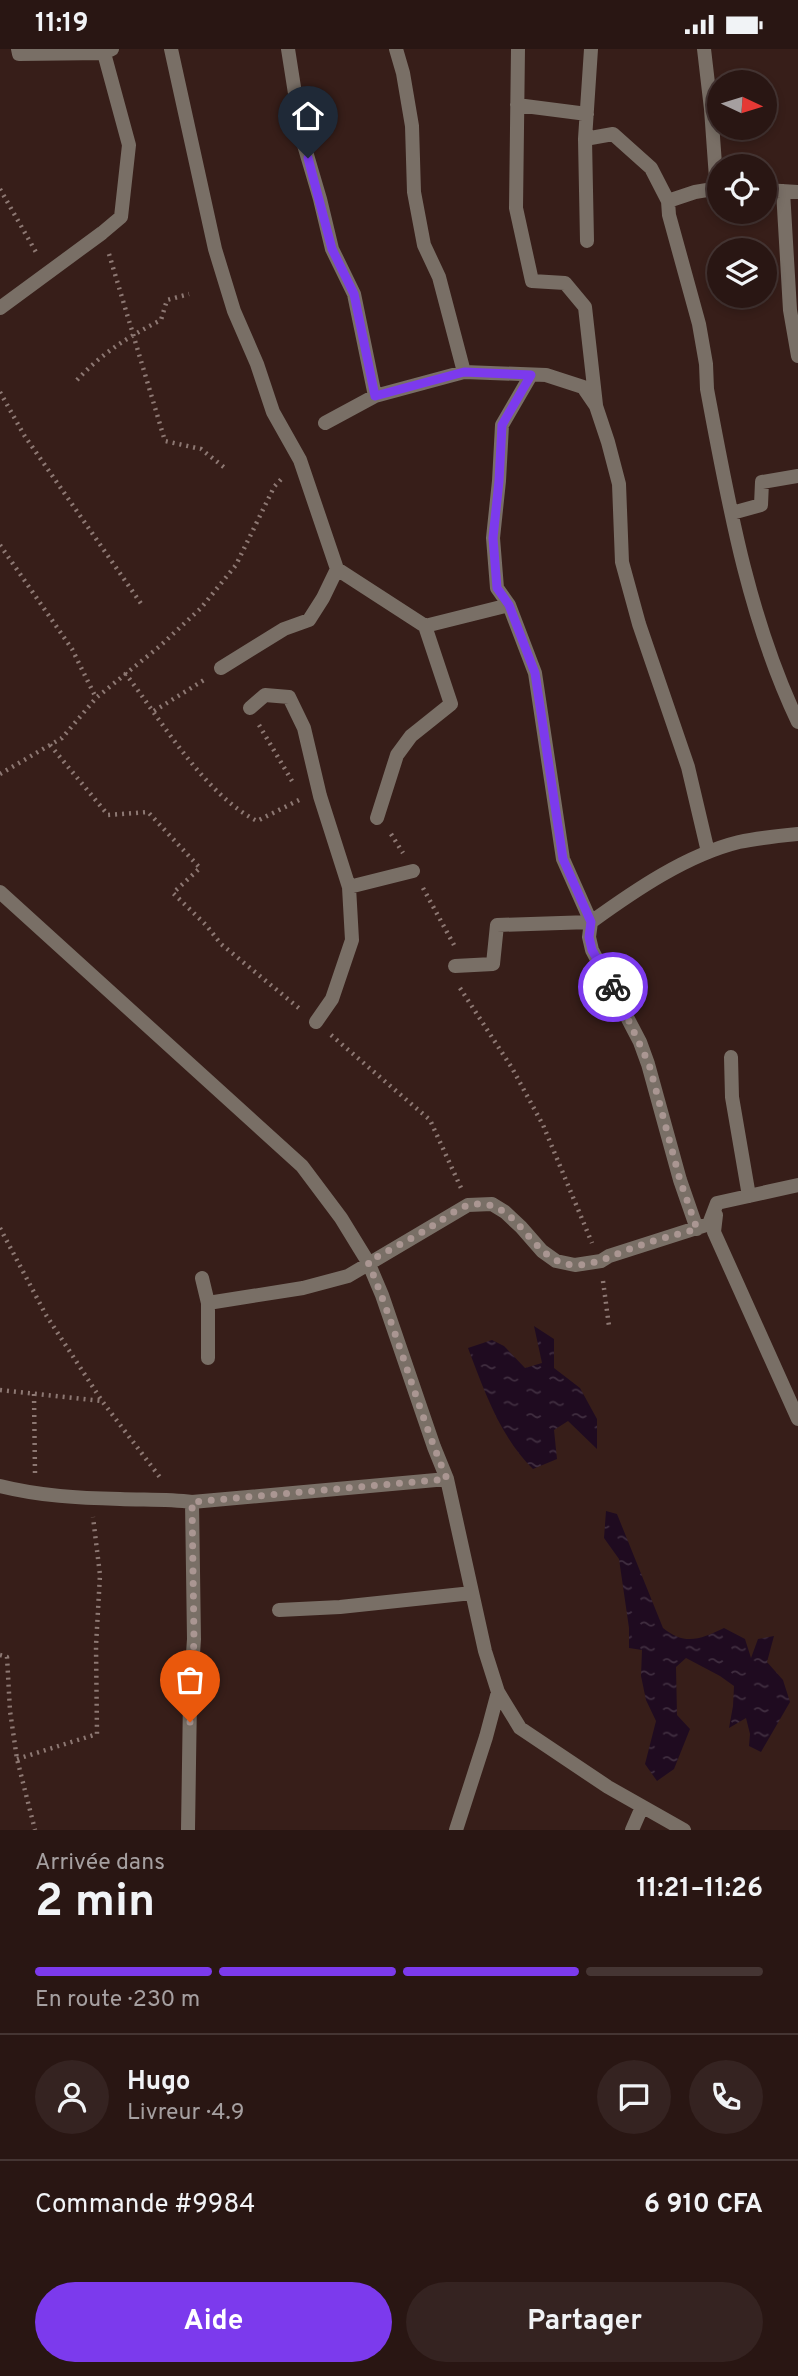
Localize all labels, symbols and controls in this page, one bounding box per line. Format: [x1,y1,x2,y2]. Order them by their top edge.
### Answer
text: 11:19 [35,8,89,41]
north arrow [707,70,777,140]
map controls [707,70,777,308]
pin [278,86,338,158]
icon: home [289,97,327,135]
button: locate [707,154,777,224]
button: layers [707,238,777,308]
courier [578,952,648,1022]
icon: bike [594,968,632,1006]
pin [160,1650,220,1722]
icon: bag [171,1661,209,1699]
text: Arrivée dans [35,1849,165,1878]
text: 11:21–11:26 [636,1873,763,1906]
text: 2 min [35,1874,155,1933]
text: En route · 230 m [35,1986,200,2015]
button: person [35,2060,109,2134]
button: chat [597,2060,671,2134]
button: phone [689,2060,763,2134]
text: Hugo [127,2066,190,2099]
text: Livreur · 4.9 [127,2099,244,2128]
text: Commande #9984 [35,2189,255,2222]
text: 6 910 CFA [644,2189,763,2222]
button: Aide [35,2282,392,2362]
button: Partager [406,2282,763,2362]

